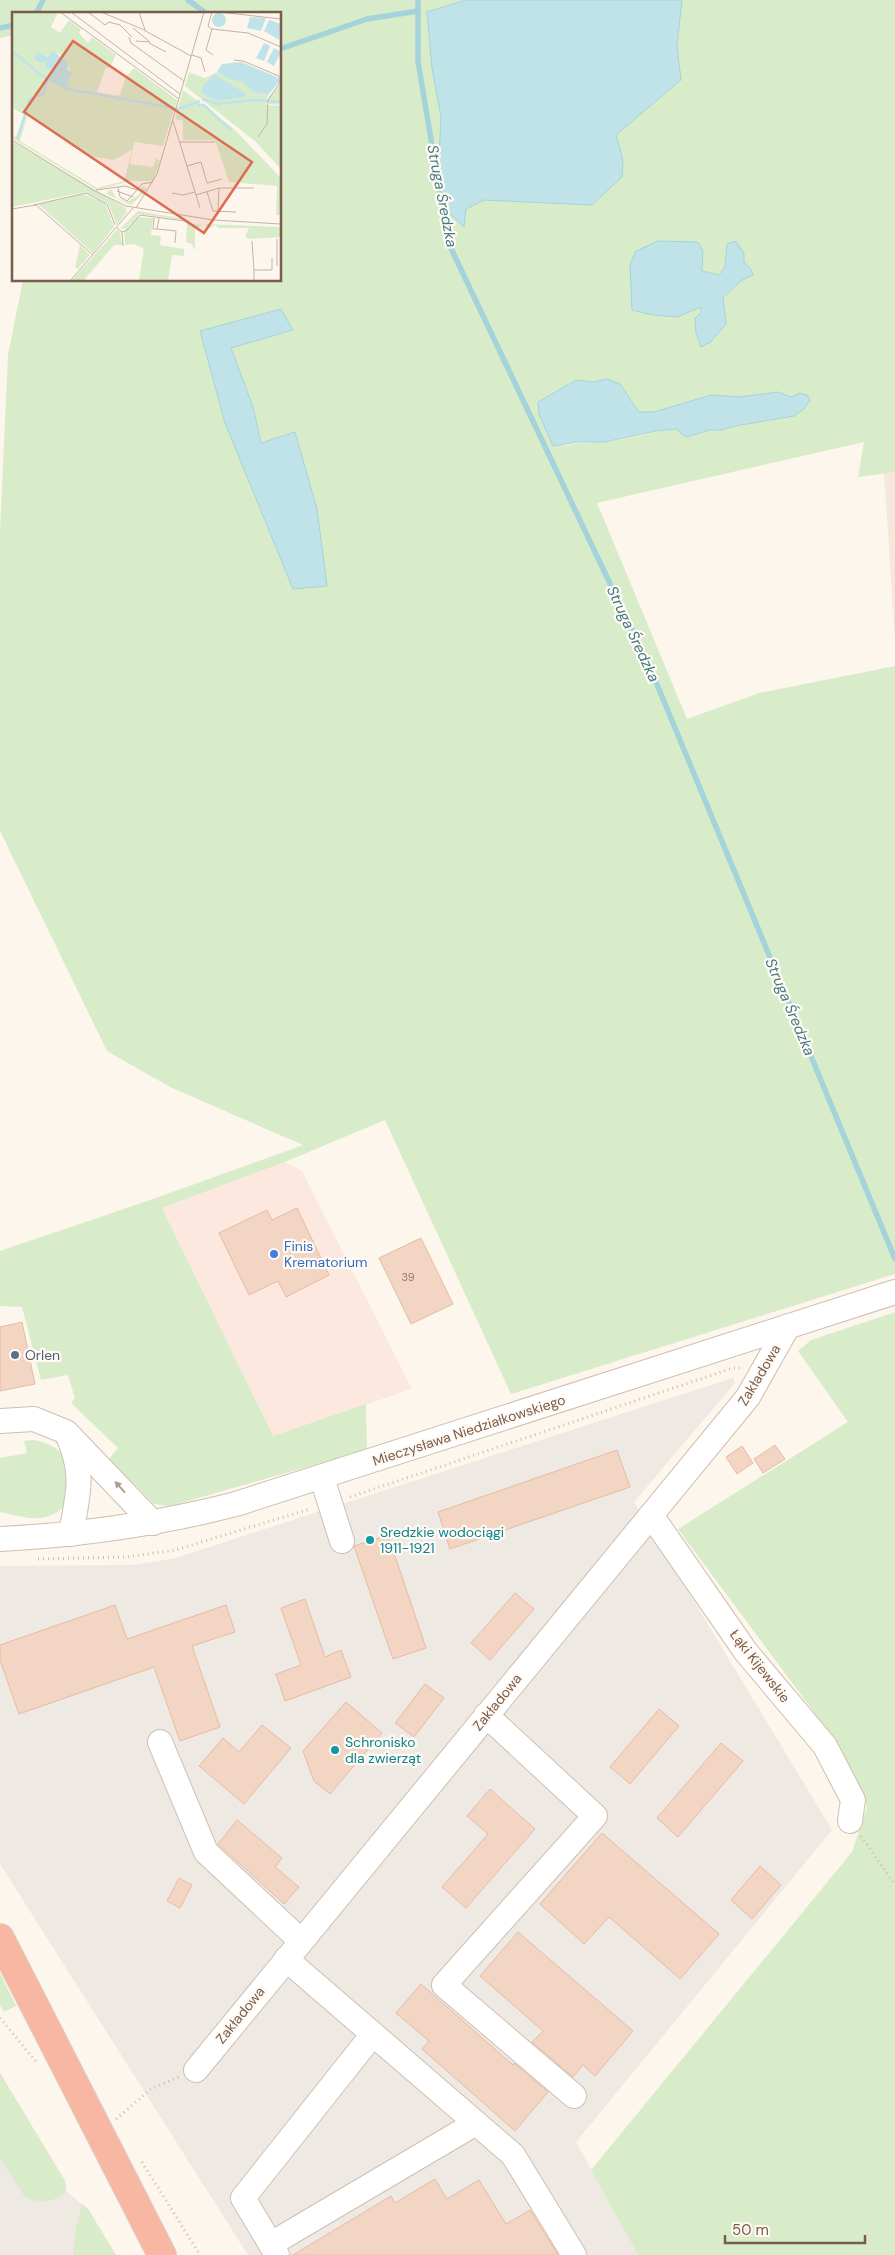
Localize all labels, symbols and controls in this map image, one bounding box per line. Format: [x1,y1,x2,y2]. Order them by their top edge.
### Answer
inset map [12,12,281,281]
water label: Struga Średzka [422,143,462,249]
water label: Struga Średzka [602,583,664,685]
water label: Struga Średzka [760,955,820,1059]
place label: Finis Krematorium [284,1237,368,1271]
marker: Finis Krematorium [268,1248,280,1260]
house number: 39 [401,1270,415,1284]
street label: Zakładowa [734,1341,784,1409]
place label: Orlen [25,1346,60,1364]
marker: Orlen [9,1349,21,1361]
street label: Mieczysława Niedziałkowskiego [370,1390,568,1470]
one-way arrow [114,1482,126,1494]
place label: Sredzkie wodociągi 1911-1921 [380,1523,504,1557]
marker: Sredzkie wodociągi 1911-1921 [364,1534,376,1546]
street label: Łąki Kijewskie [726,1626,794,1706]
street label: Zakładowa [469,1670,525,1734]
place label: Schronisko dla zwierząt [345,1733,421,1767]
marker: Schronisko dla zwierząt [329,1744,341,1756]
street label: Zakładowa [212,1983,268,2047]
scale bar [725,2212,865,2244]
text: 50 m [732,2220,769,2240]

